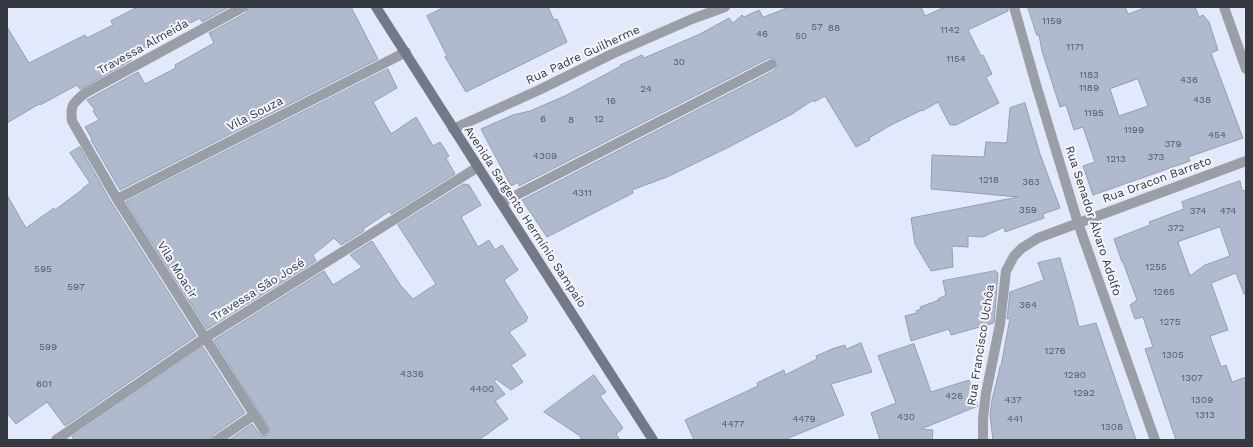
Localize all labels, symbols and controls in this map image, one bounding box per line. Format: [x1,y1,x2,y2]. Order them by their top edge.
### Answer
house number: 1159 [1042,15,1062,27]
street label: Travessa Almeida [95,16,191,78]
house number: 57 [811,21,823,33]
street label: Rua Padre Guilherme [524,22,642,88]
house number: 88 [828,22,840,34]
house number: 1142 [940,24,960,36]
house number: 46 [756,28,768,40]
house number: 50 [795,30,807,42]
house number: 1171 [1066,41,1084,53]
house number: 1154 [946,53,966,65]
house number: 30 [673,56,685,68]
house number: 1183 [1079,69,1099,81]
house number: 436 [1180,74,1198,86]
house number: 1189 [1079,82,1099,94]
house number: 24 [640,83,652,95]
street label: Vila Souza [225,94,285,134]
house number: 438 [1193,94,1211,106]
house number: 16 [606,95,616,107]
house number: 1195 [1084,107,1104,119]
house number: 6 [540,113,546,125]
house number: 12 [594,113,604,125]
house number: 8 [568,114,574,126]
street label: Avenida Sargento Hermínio Sampaio [461,124,589,310]
house number: 1199 [1124,124,1144,136]
house number: 454 [1208,129,1226,141]
house number: 379 [1164,138,1182,150]
street label: Rua Senador Álvaro Adolfo [1062,144,1124,298]
house number: 4309 [533,150,557,162]
house number: 373 [1148,151,1164,163]
house number: 1213 [1106,153,1126,165]
street label: Rua Dracon Barreto [1101,154,1213,206]
house number: 1218 [979,174,999,186]
house number: 363 [1022,176,1040,188]
house number: 4311 [572,187,592,199]
house number: 359 [1019,204,1037,216]
house number: 374 [1190,205,1206,217]
house number: 474 [1220,205,1236,217]
house number: 372 [1168,222,1184,234]
street label: Vila Moacir [154,239,200,301]
street label: Travessa São José [209,255,307,325]
house number: 1255 [1145,261,1167,273]
house number: 595 [34,263,52,275]
house number: 597 [67,281,85,293]
street label: Rua Francisco Uchôa [964,283,998,407]
house number: 1265 [1153,286,1175,298]
house number: 364 [1019,299,1037,311]
house number: 1275 [1160,316,1180,328]
house number: 599 [39,341,57,353]
house number: 1276 [1044,345,1066,357]
house number: 1305 [1162,349,1184,361]
house number: 4336 [400,368,424,380]
house number: 1290 [1064,369,1086,381]
house number: 1307 [1181,372,1203,384]
house number: 601 [36,378,52,390]
house number: 4400 [470,383,494,395]
house number: 1292 [1073,387,1095,399]
house number: 426 [945,390,963,402]
house number: 437 [1004,394,1022,406]
house number: 1309 [1191,394,1213,406]
house number: 1313 [1195,409,1215,421]
house number: 430 [897,411,915,423]
house number: 4479 [792,413,816,425]
house number: 441 [1007,413,1023,425]
house number: 4477 [722,418,744,430]
house number: 1308 [1101,421,1123,433]

